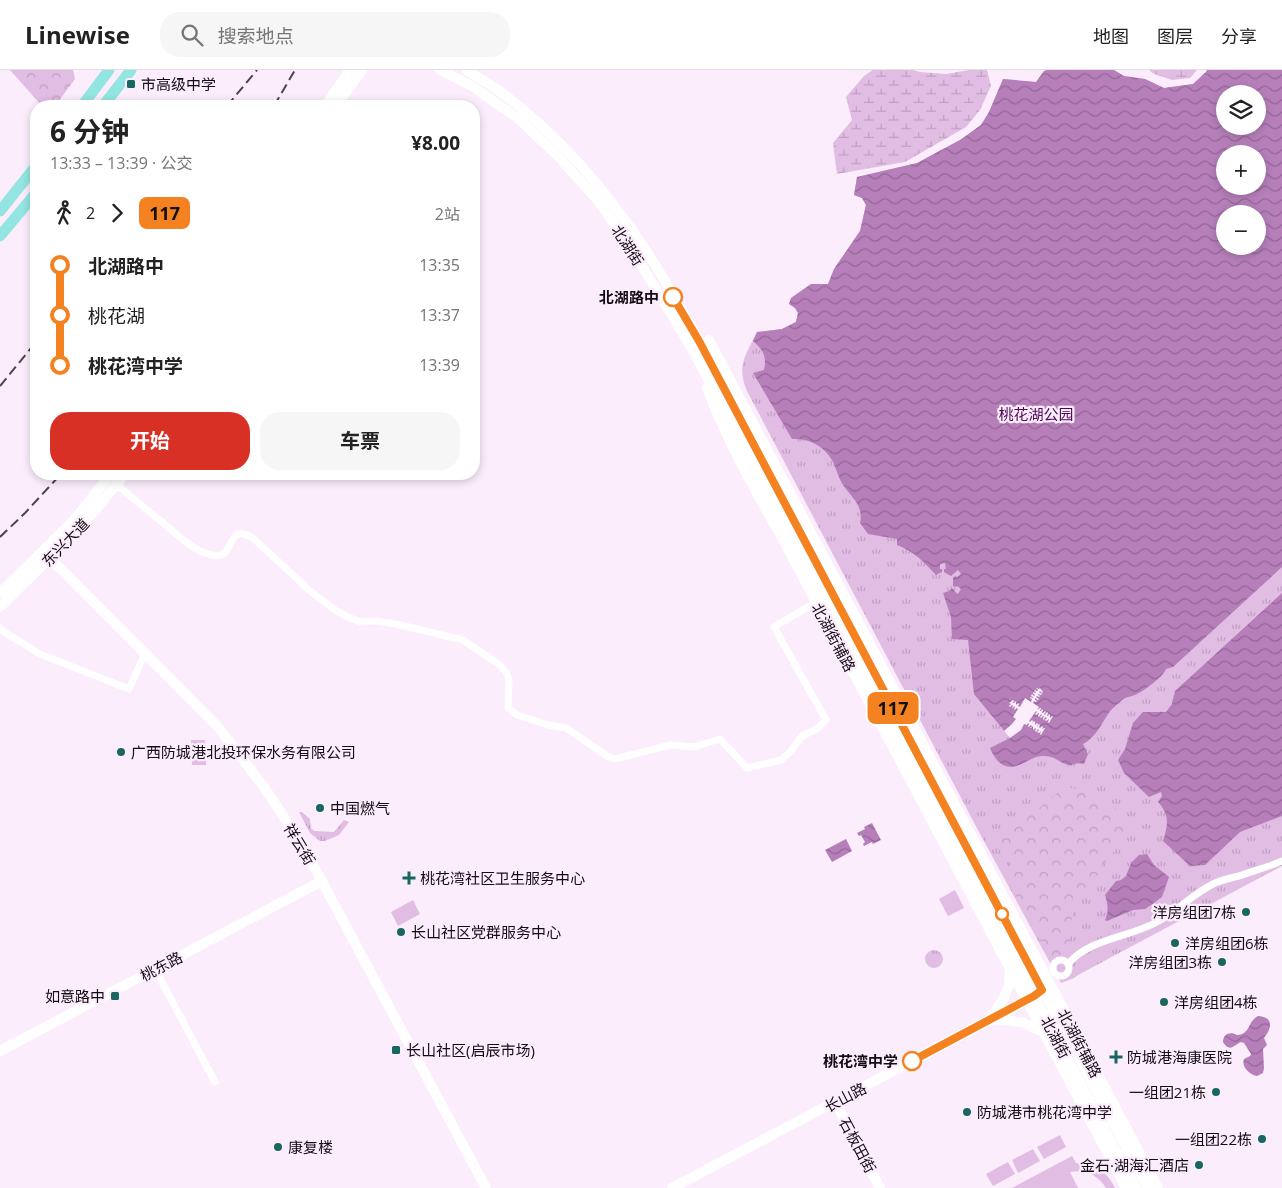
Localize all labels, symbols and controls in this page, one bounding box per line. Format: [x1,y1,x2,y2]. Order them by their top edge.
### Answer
search box [160,12,510,57]
text: Linewise [25,18,130,51]
icon: search [178,21,206,49]
text: 搜索地点 [218,23,294,49]
text: 地图 [1093,24,1129,48]
text: 图层 [1157,24,1193,48]
text: 分享 [1221,24,1257,48]
place label: 市高级中学 [141,74,216,94]
marker: 市高级中学 [125,78,137,90]
map controls [1216,85,1266,255]
button: layers [1216,85,1266,135]
text: 6 分钟 [50,112,129,150]
text: ¥8.00 [411,130,460,156]
button: + [1216,145,1266,195]
text: 13:33 – 13:39 · 公交 [50,152,192,174]
icon: walk [50,199,78,227]
icon: forward [103,199,131,227]
text: 117 [149,201,180,225]
text: 2 [86,202,95,224]
text: 2站 [435,203,460,225]
button: − [1216,205,1266,255]
street label: 北湖街 [607,221,649,269]
text: 北湖路中 [88,253,164,279]
text: 13:35 [419,254,460,276]
place label: 北湖路中 [599,287,659,307]
marker: 北湖路中 [663,287,683,307]
text: 桃花湖 [88,303,145,329]
text: 13:37 [419,304,460,326]
text: 桃花湾中学 [88,353,183,379]
text: 13:39 [419,354,460,376]
park label: 桃花湖公园 [998,404,1074,424]
button: 开始 [50,412,250,470]
button: 车票 [260,412,460,470]
street label: 东兴大道 [37,513,93,571]
street label: 北湖街辅路 [808,599,860,675]
line badge: 117 [864,692,922,724]
text: 117 [878,696,908,720]
place label: 广西防城港北投环保水务有限公司 [131,742,356,762]
marker: 广西防城港北投环保水务有限公司 [115,746,127,758]
place label: 中国燃气 [330,798,390,818]
marker: 中国燃气 [314,802,326,814]
street label: 祥云街 [280,820,320,868]
place label: 桃花湾社区卫生服务中心 [420,868,585,888]
marker: 桃花湾社区卫生服务中心 [402,871,416,885]
place label: 洋房组团7栋 [1152,902,1236,922]
marker: 洋房组团7栋 [1240,906,1252,918]
unlabelled marker [995,907,1009,921]
place label: 长山社区党群服务中心 [411,922,561,942]
marker: 长山社区党群服务中心 [395,926,407,938]
place label: 洋房组团6栋 [1185,933,1269,953]
marker: 洋房组团6栋 [1169,937,1181,949]
street label: 桃东路 [136,947,186,985]
place label: 洋房组团3栋 [1128,952,1212,972]
marker: 洋房组团3栋 [1216,956,1228,968]
place label: 如意路中 [45,986,105,1006]
marker: 如意路中 [109,990,121,1002]
place label: 洋房组团4栋 [1174,992,1258,1012]
marker: 洋房组团4栋 [1158,996,1170,1008]
street label: 北湖街辅路 [1054,1005,1106,1081]
street label: 北湖街 [1037,1012,1075,1062]
place label: 长山社区(启辰市场) [406,1040,535,1060]
marker: 长山社区(启辰市场) [390,1044,402,1056]
place label: 防城港海康医院 [1127,1047,1232,1067]
marker: 防城港海康医院 [1109,1050,1123,1064]
place label: 桃花湾中学 [823,1051,898,1071]
marker: 桃花湾中学 [902,1051,922,1071]
street label: 长山路 [820,1078,870,1116]
place label: 一组团21栋 [1129,1082,1206,1102]
marker: 一组团21栋 [1210,1086,1222,1098]
place label: 防城港市桃花湾中学 [977,1102,1112,1122]
marker: 防城港市桃花湾中学 [961,1106,973,1118]
street label: 石板田街 [835,1114,881,1176]
place label: 一组团22栋 [1175,1129,1252,1149]
marker: 一组团22栋 [1256,1133,1268,1145]
place label: 康复楼 [288,1137,333,1157]
marker: 康复楼 [272,1141,284,1153]
place label: 金石·湖海汇酒店 [1080,1155,1189,1175]
marker: 金石·湖海汇酒店 [1193,1159,1205,1171]

